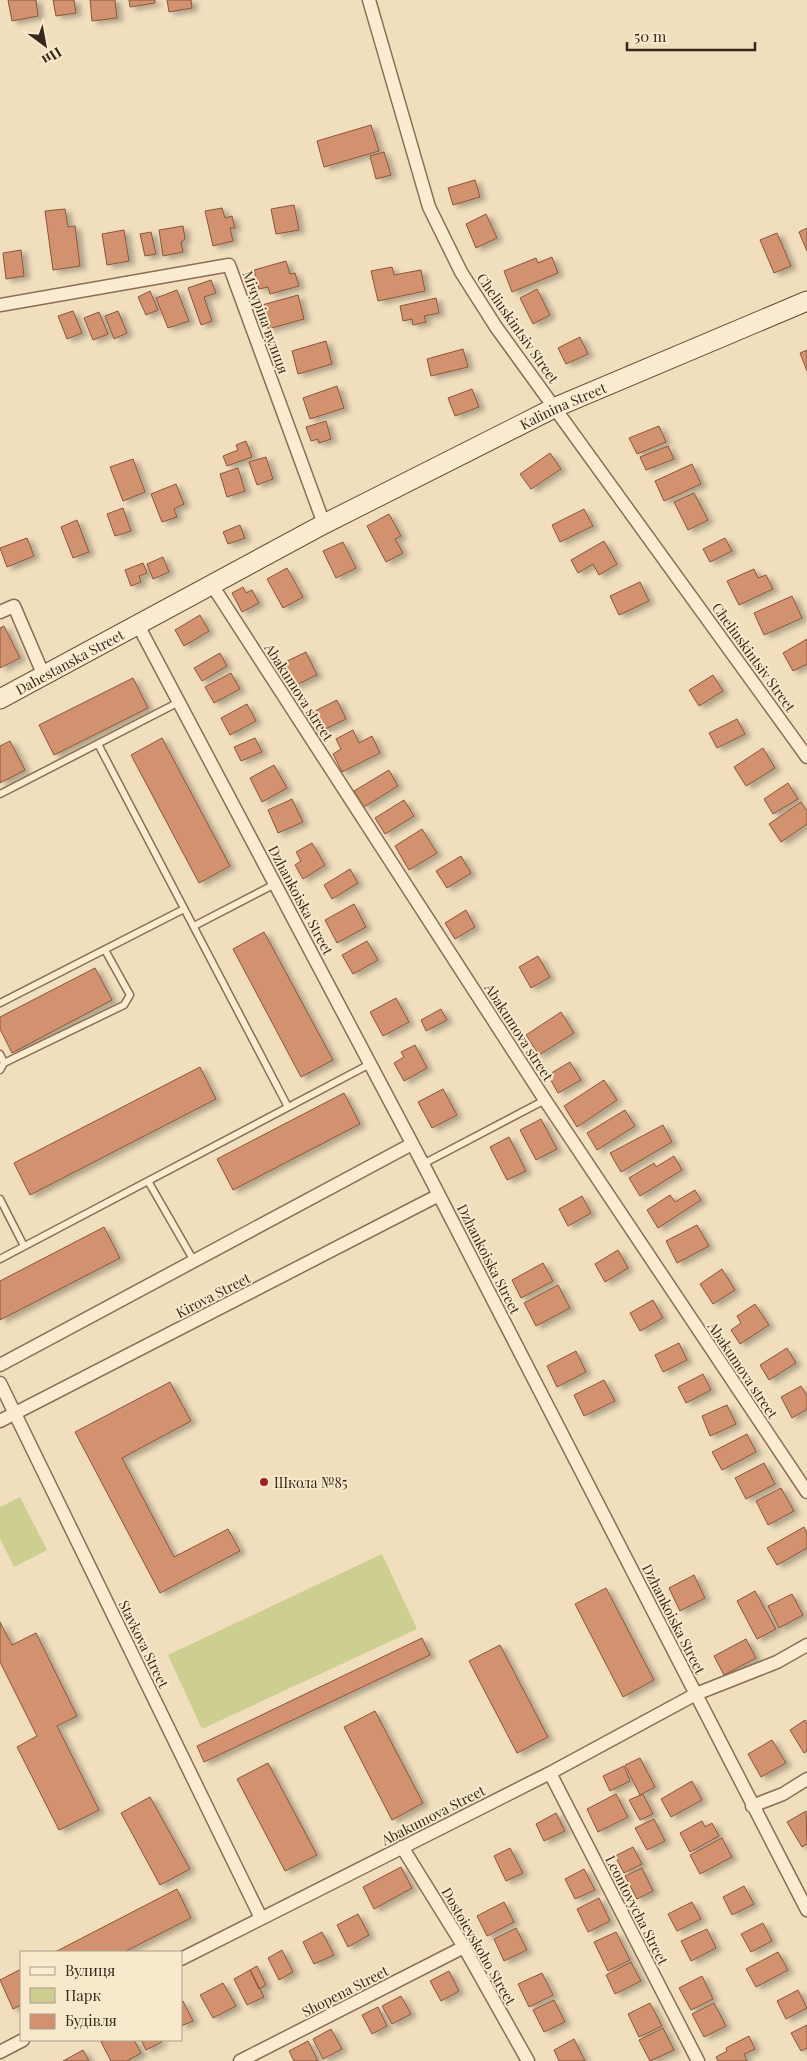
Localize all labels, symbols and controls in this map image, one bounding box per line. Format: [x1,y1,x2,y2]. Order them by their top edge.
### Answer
north arrow [20,20,70,70]
scale bar [627,20,754,52]
text: 50 m [634,26,667,46]
text: Пн [39,43,66,70]
street label: Мічуріна вулиця [239,268,294,377]
street label: Cheliuskintsiv Street [473,269,564,388]
street label: Kalinina Street [516,377,610,433]
street label: Cheliuskintsiv Street [708,599,801,716]
street label: Dahestanska Street [12,624,128,699]
street label: Abakumova street [260,639,338,745]
street label: Dzhankoiska Street [264,842,338,959]
street label: Abakumova street [480,979,558,1085]
street label: Dzhankoiska Street [453,1201,525,1318]
street label: Kirova Street [172,1268,255,1322]
street label: Abakumova street [703,1317,783,1423]
place label: Школа №85 [274,1473,348,1492]
marker: Школа №85 [258,1476,270,1488]
street label: Dzhankoiska Street [638,1561,710,1678]
street label: Stavkova Street [115,1597,174,1692]
street label: Abakumova Street [377,1780,489,1850]
street label: Leontovycha Street [601,1852,673,1969]
street label: Dostoievskoho Street [438,1884,521,2009]
legend [20,1951,182,2041]
text: Вулиця [65,1960,115,1980]
street label: Shopena Street [298,1961,393,2021]
text: Парк [65,1985,101,2005]
text: Будівля [65,2010,117,2030]

